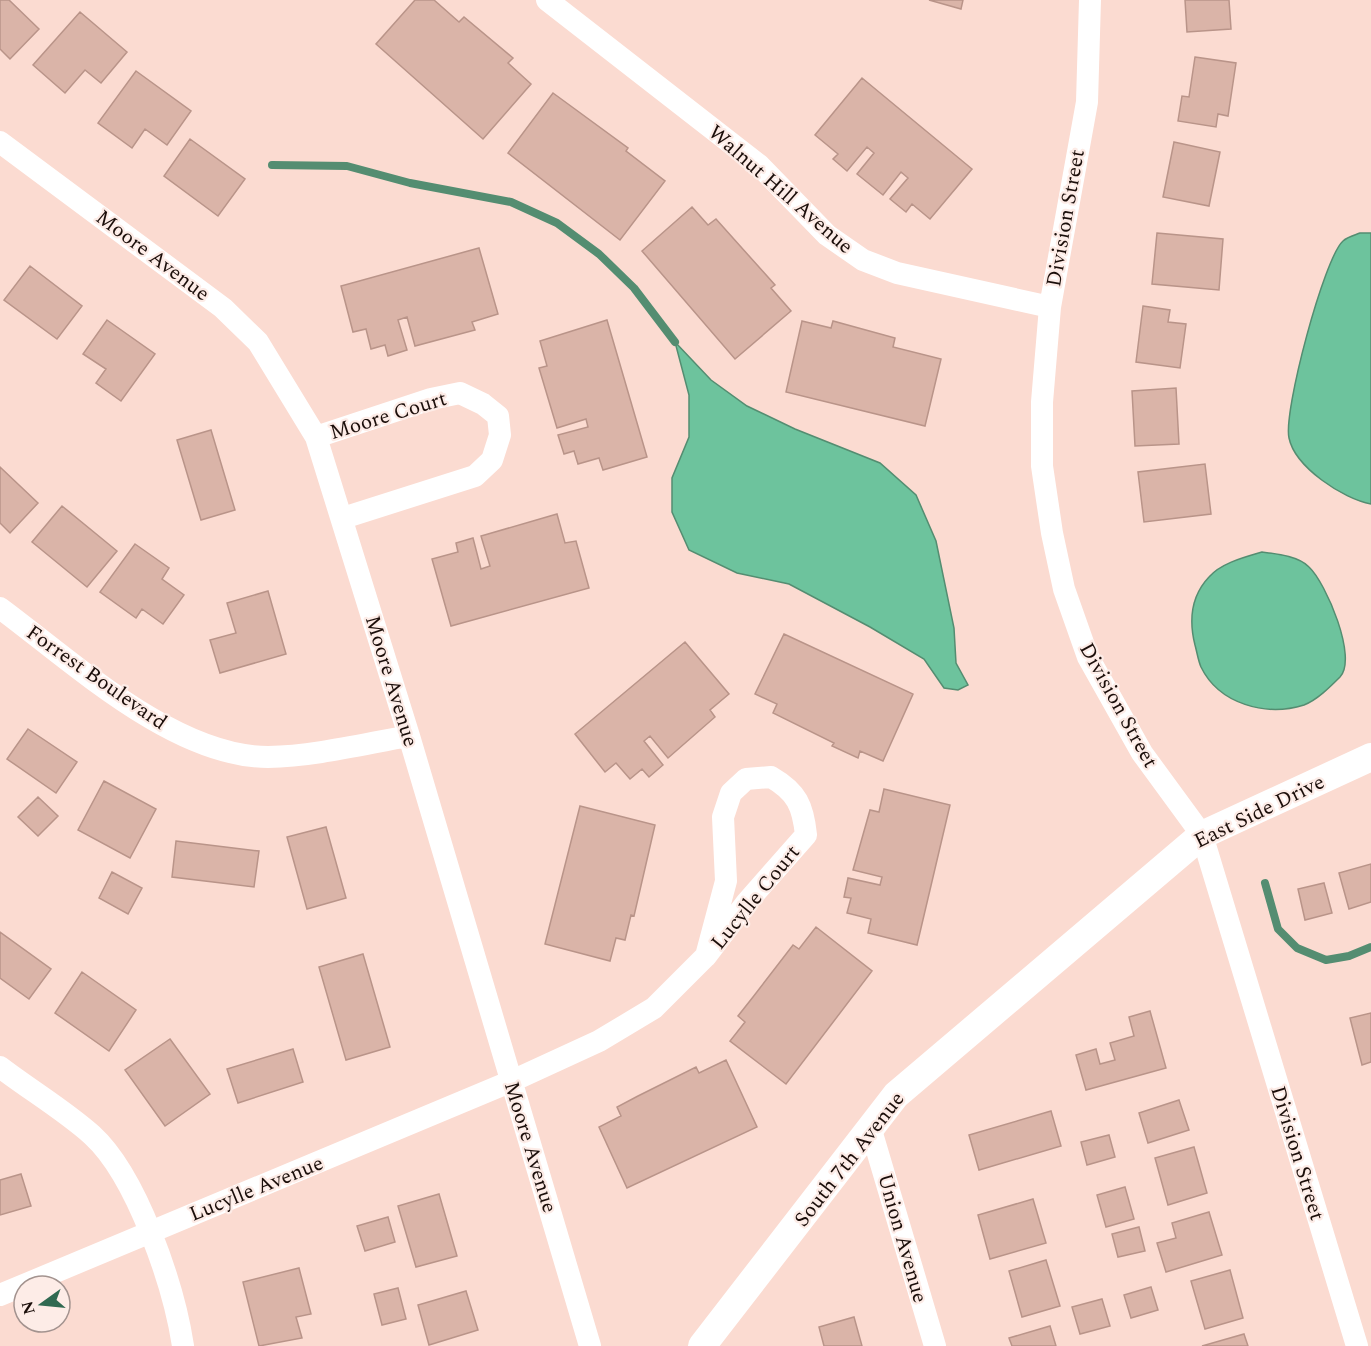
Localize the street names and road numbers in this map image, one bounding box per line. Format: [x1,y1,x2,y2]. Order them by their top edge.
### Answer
street label: Walnut Hill Avenue [701,117,860,262]
street label: Division Street [1038,147,1094,289]
street label: Moore Avenue [88,202,216,310]
street label: Moore Court [326,383,451,449]
street label: Moore Avenue [356,612,426,751]
street label: Forrest Boulevard [19,617,174,739]
street label: Division Street [1070,637,1166,774]
street label: East Side Drive [1189,766,1330,857]
street label: Lucylle Court [703,838,808,957]
street label: Moore Avenue [495,1078,565,1217]
street label: Division Street [1261,1082,1333,1224]
street label: South 7th Avenue [787,1085,913,1234]
street label: Lucylle Avenue [184,1147,328,1230]
street label: Union Avenue [868,1170,936,1307]

